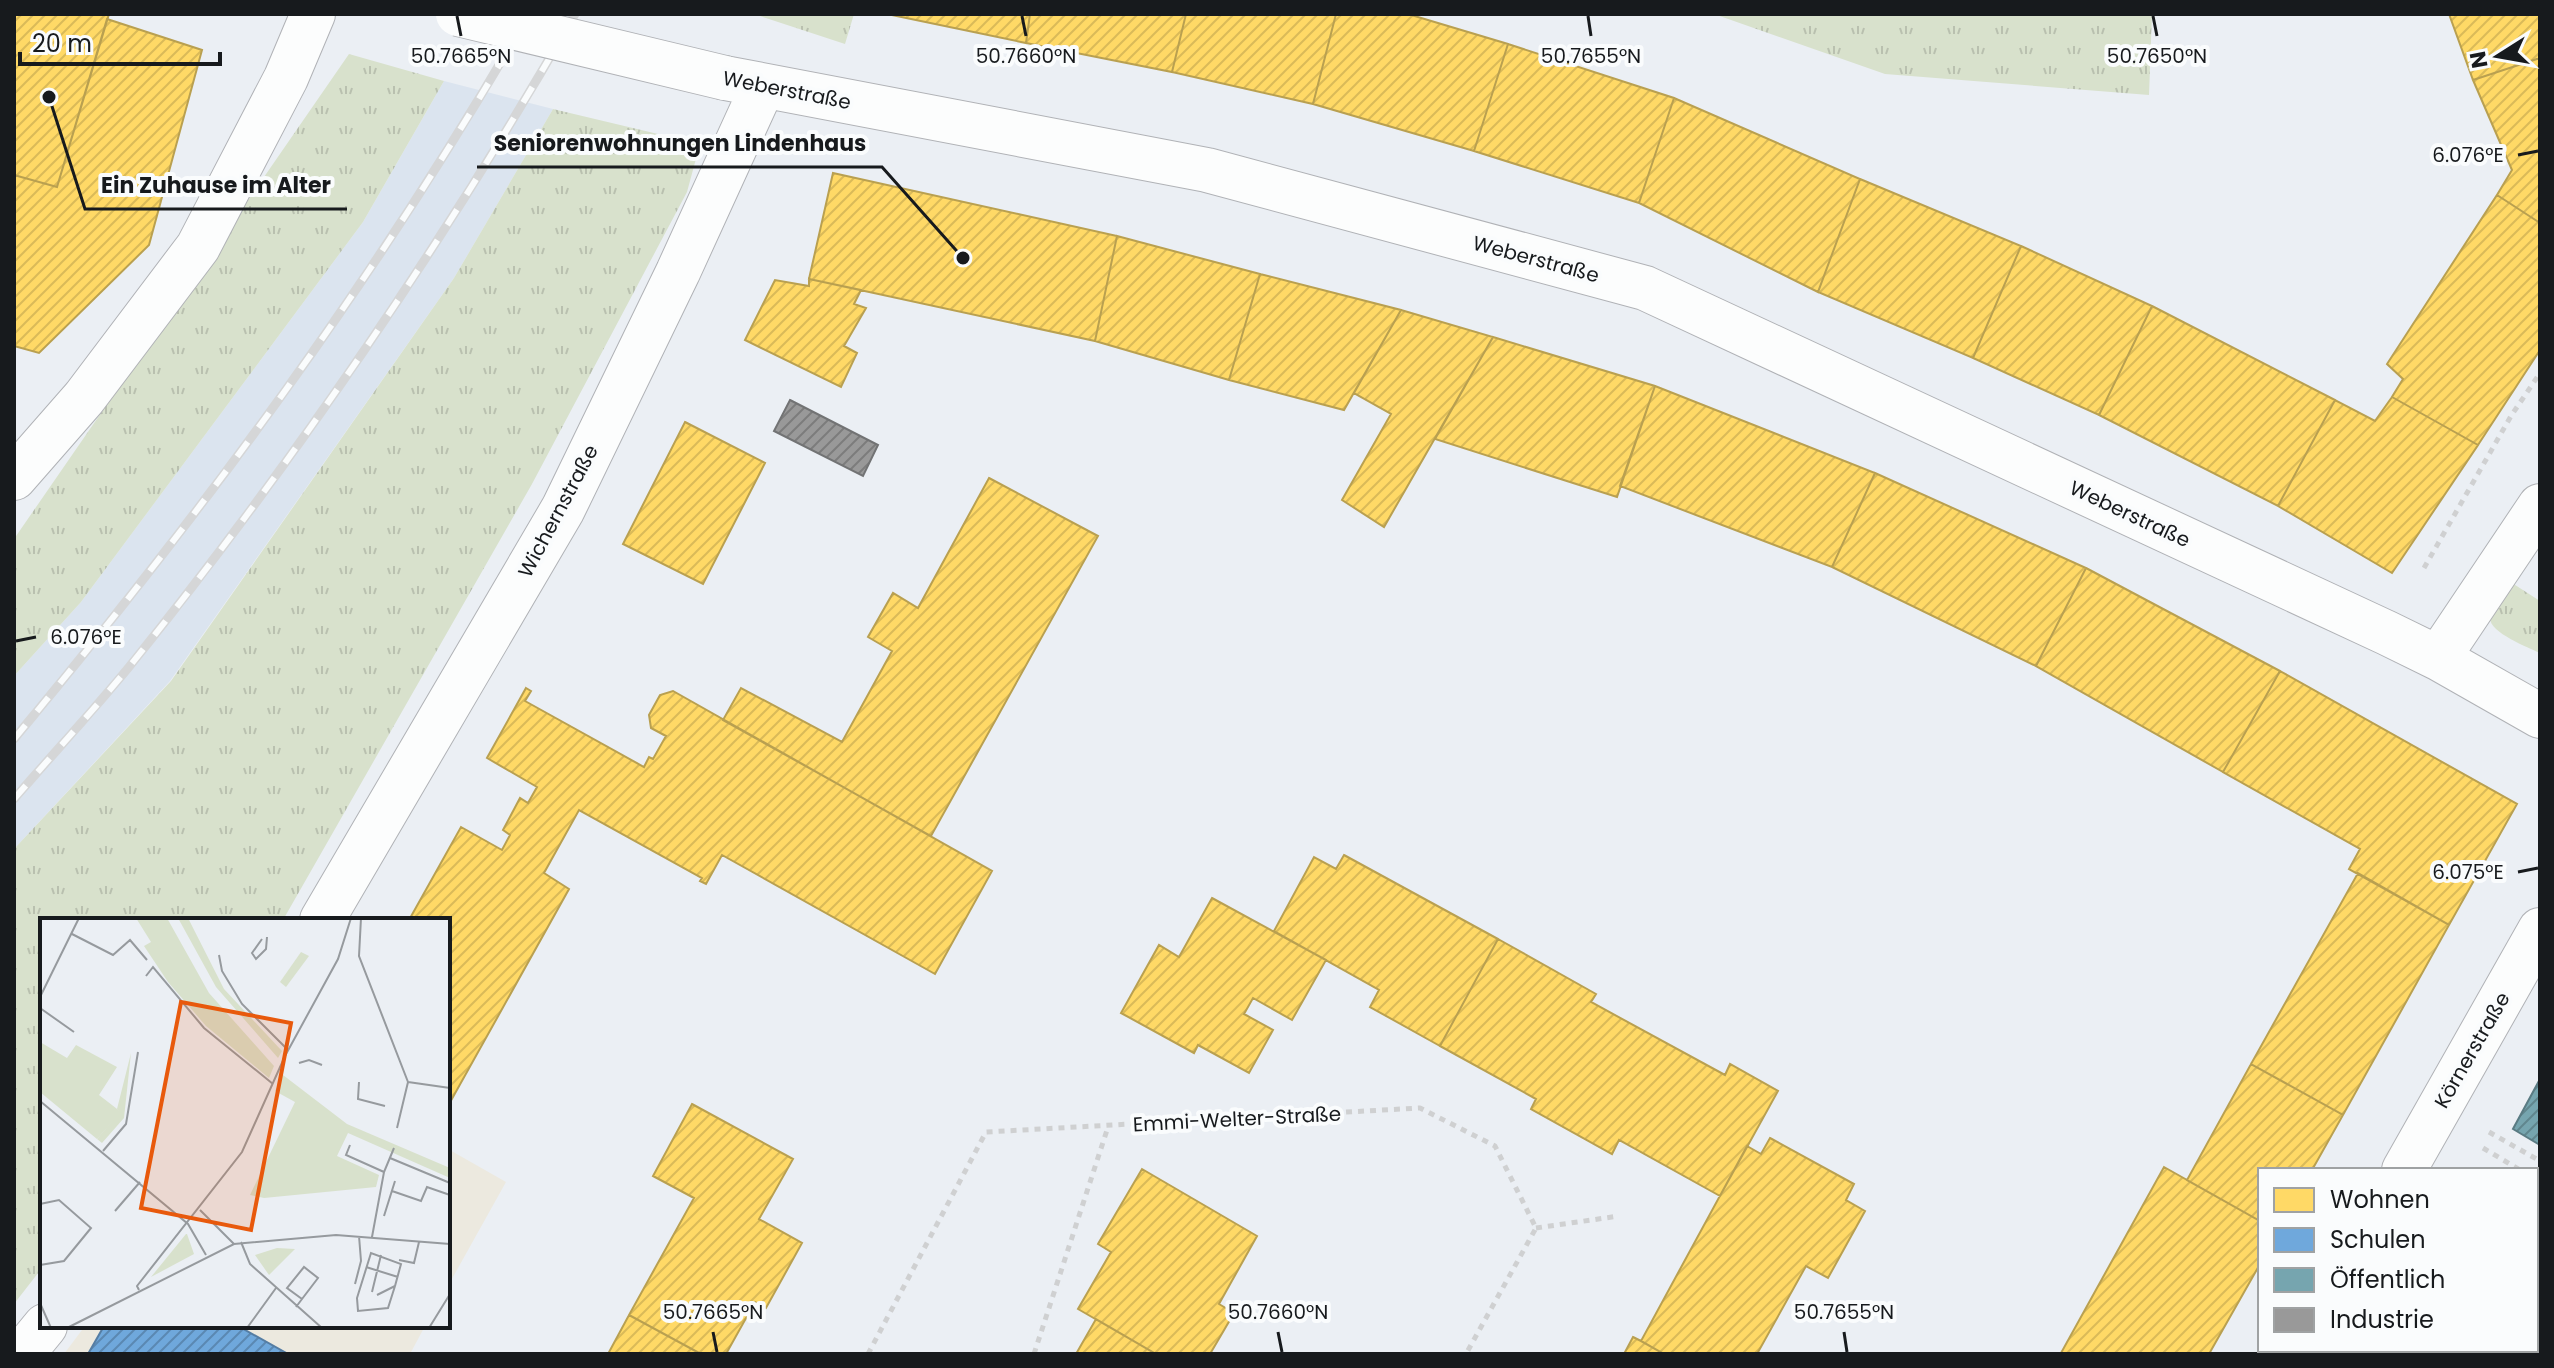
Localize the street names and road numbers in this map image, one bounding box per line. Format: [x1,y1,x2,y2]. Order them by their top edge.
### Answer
street label: Weberstraße [721,64,853,116]
street label: Weberstraße [1470,229,1602,289]
street label: Wichernstraße [511,440,605,582]
street label: Weberstraße [2065,474,2195,554]
street label: Körnerstraße [2427,987,2517,1113]
street label: Emmi-Welter-Straße [1132,1100,1342,1138]

